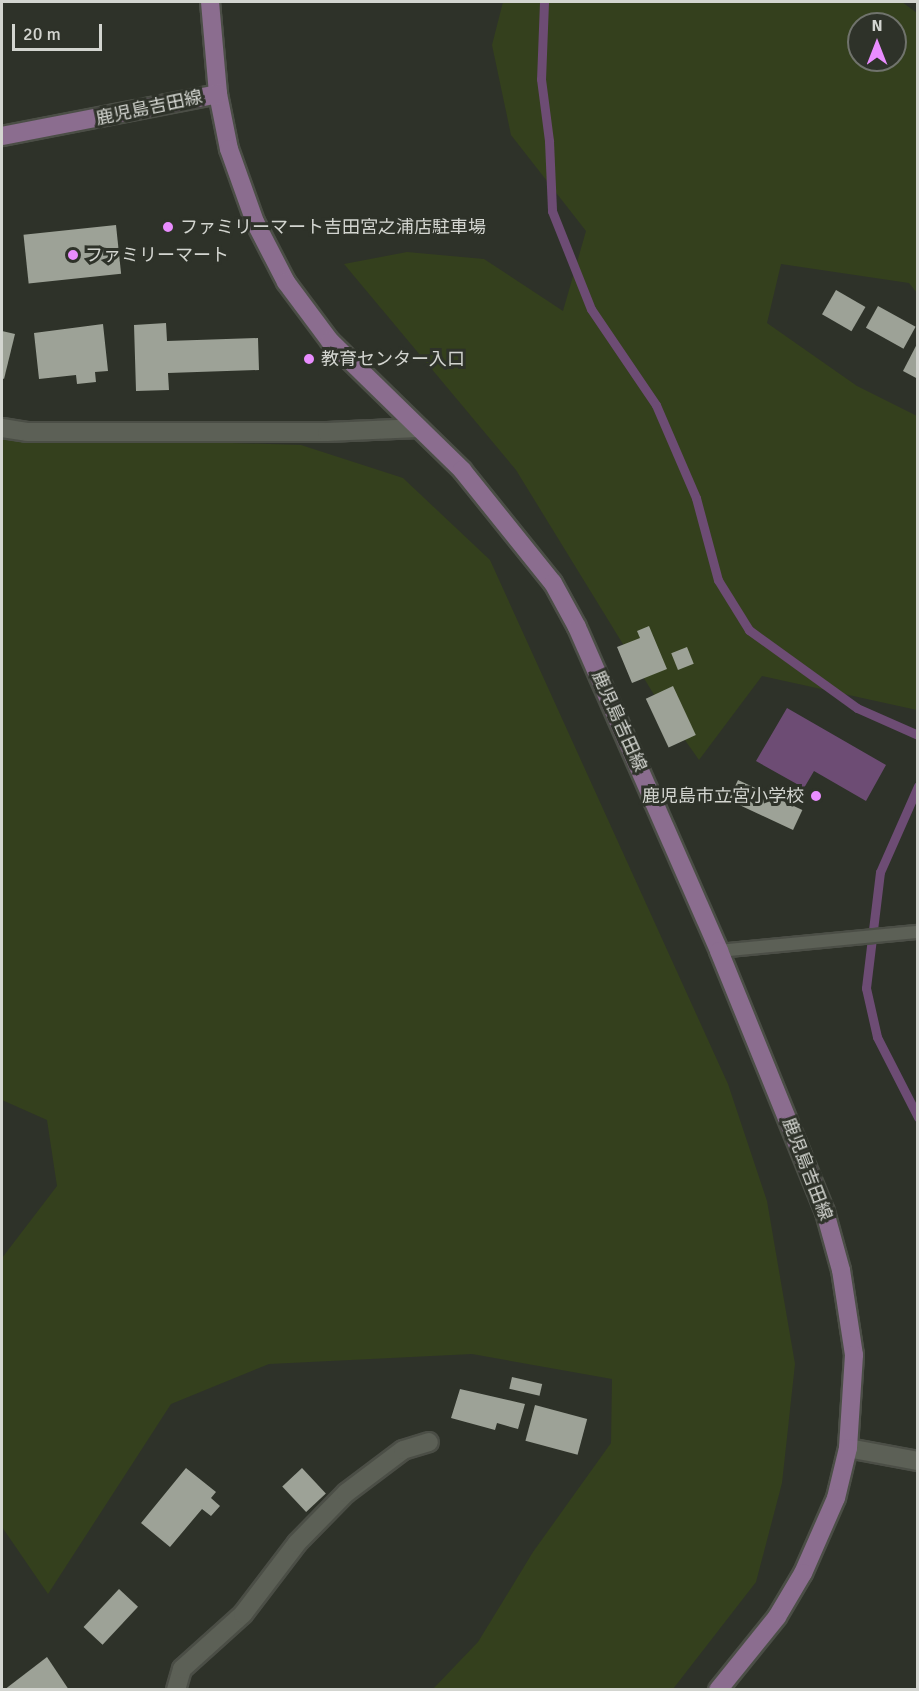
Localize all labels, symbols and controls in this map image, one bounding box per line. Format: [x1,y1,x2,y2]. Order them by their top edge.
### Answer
scale bar [15,12,105,50]
north arrow [847,12,907,72]
text: N [871,16,883,36]
text: 20 m [23,23,61,45]
street label: 鹿児島吉田線 [94,86,204,130]
place label: ファミリーマート吉田宮之浦店駐車場 [180,216,486,238]
marker: ファミリーマート吉田宮之浦店駐車場 [161,220,175,234]
place label: ファミリーマート [85,244,229,266]
marker: ファミリーマート [66,248,80,262]
place label: 教育センター入口 [321,348,465,370]
marker: 教育センター入口 [302,352,316,366]
street label: 鹿児島吉田線 [587,667,651,775]
place label: 鹿児島市立宮小学校 [642,785,804,807]
marker: 鹿児島市立宮小学校 [809,789,823,803]
street label: 鹿児島吉田線 [778,1115,836,1223]

